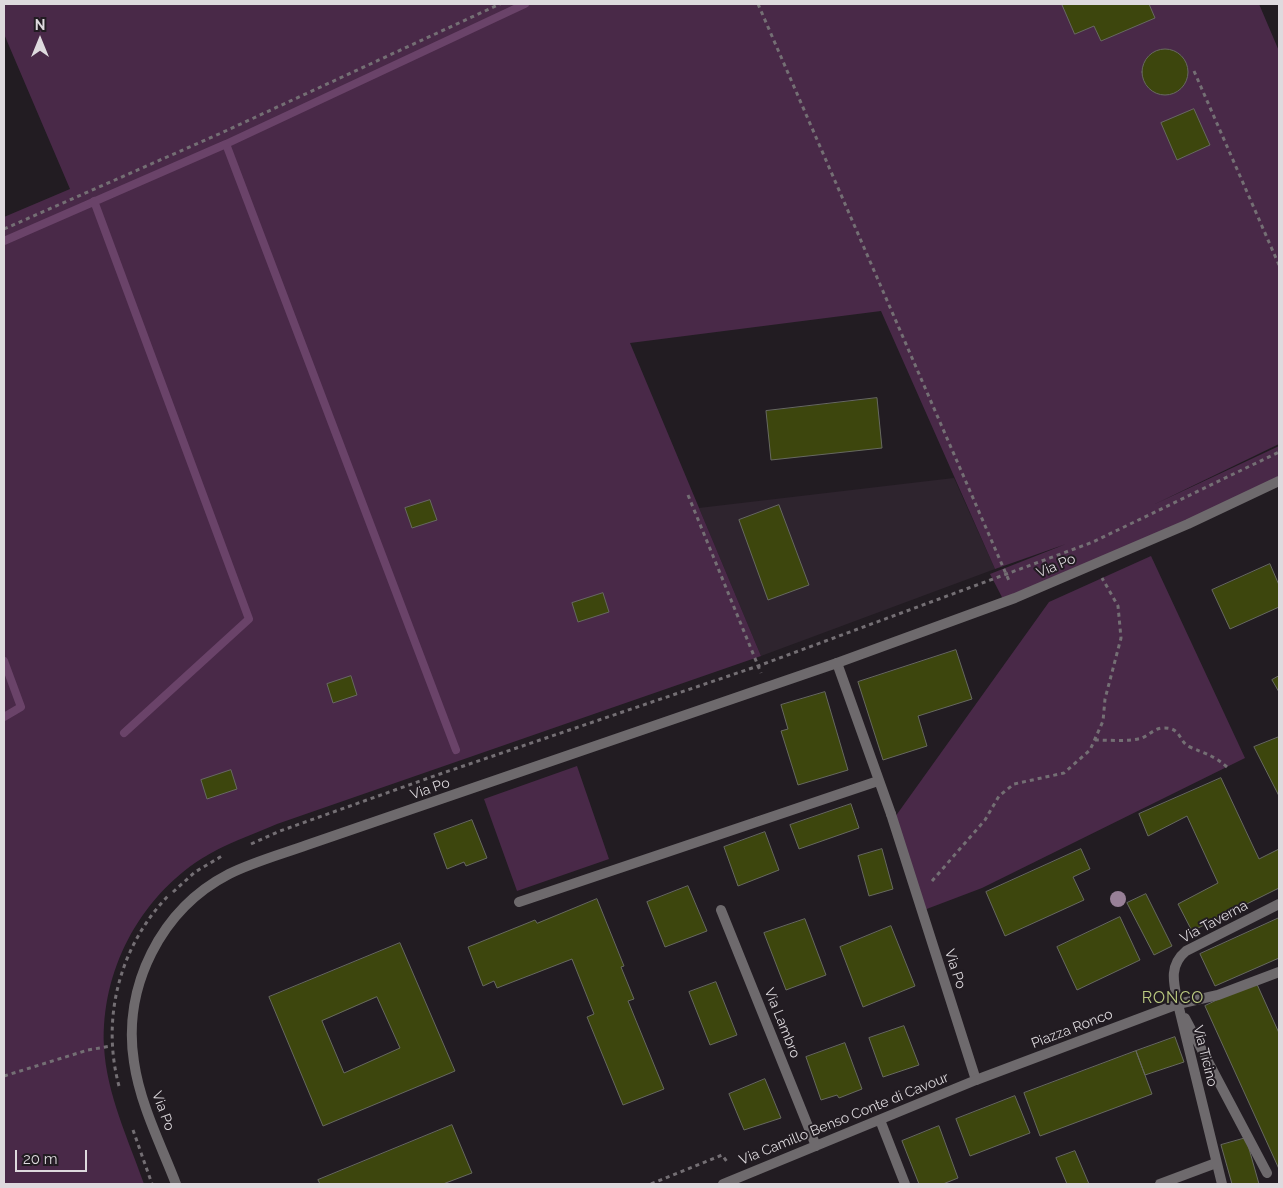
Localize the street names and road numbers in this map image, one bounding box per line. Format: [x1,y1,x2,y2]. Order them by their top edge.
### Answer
street label: Via Po [1034,550,1078,582]
street label: Via Po [408,774,452,804]
street label: Via Taverna [1177,897,1251,947]
street label: Via Po [941,947,969,991]
street label: Via Lambro [760,986,804,1060]
street label: Piazza Ronco [1029,1006,1115,1052]
street label: Via Ticino [1189,1024,1221,1088]
street label: Via Camillo Benso Conte di Cavour [737,1069,951,1169]
street label: Via Po [148,1089,178,1133]

